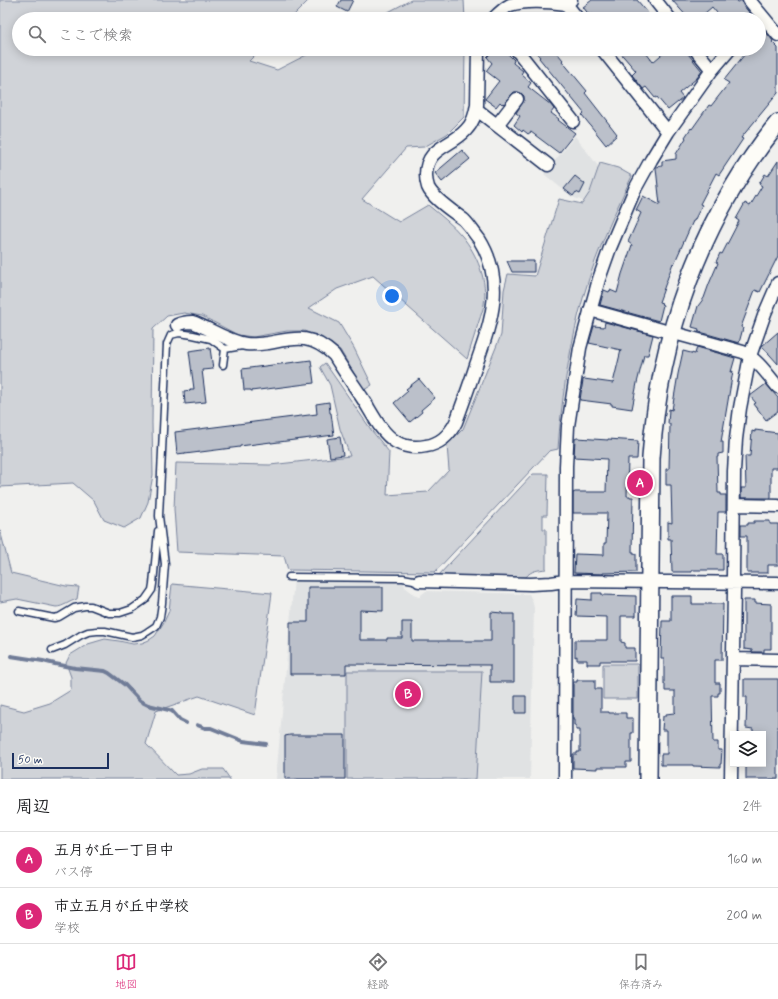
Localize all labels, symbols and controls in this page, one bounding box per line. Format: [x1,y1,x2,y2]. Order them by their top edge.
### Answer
search box [12,12,766,56]
icon: search [26,23,48,45]
text: ここで検索 [58,26,133,46]
your location [382,286,402,306]
pin: A [627,468,653,498]
pin: B [395,679,421,709]
map controls [730,731,766,767]
button: layers [730,731,766,767]
scale bar [12,751,109,770]
text: 50 m [18,753,43,767]
text: 周辺 [16,796,50,818]
text: 2件 [743,798,762,815]
text: 五月が丘一丁目中 [54,841,174,861]
text: A [25,851,33,868]
text: 160 m [727,851,762,868]
text: バス停 [54,864,93,881]
text: 市立五月が丘中学校 [54,897,189,917]
text: B [25,907,33,924]
text: 200 m [727,907,762,924]
text: 学校 [54,920,80,937]
tab: 地図 [115,951,137,992]
tab: 経路 [367,951,389,992]
tab: 保存済み [619,951,663,992]

